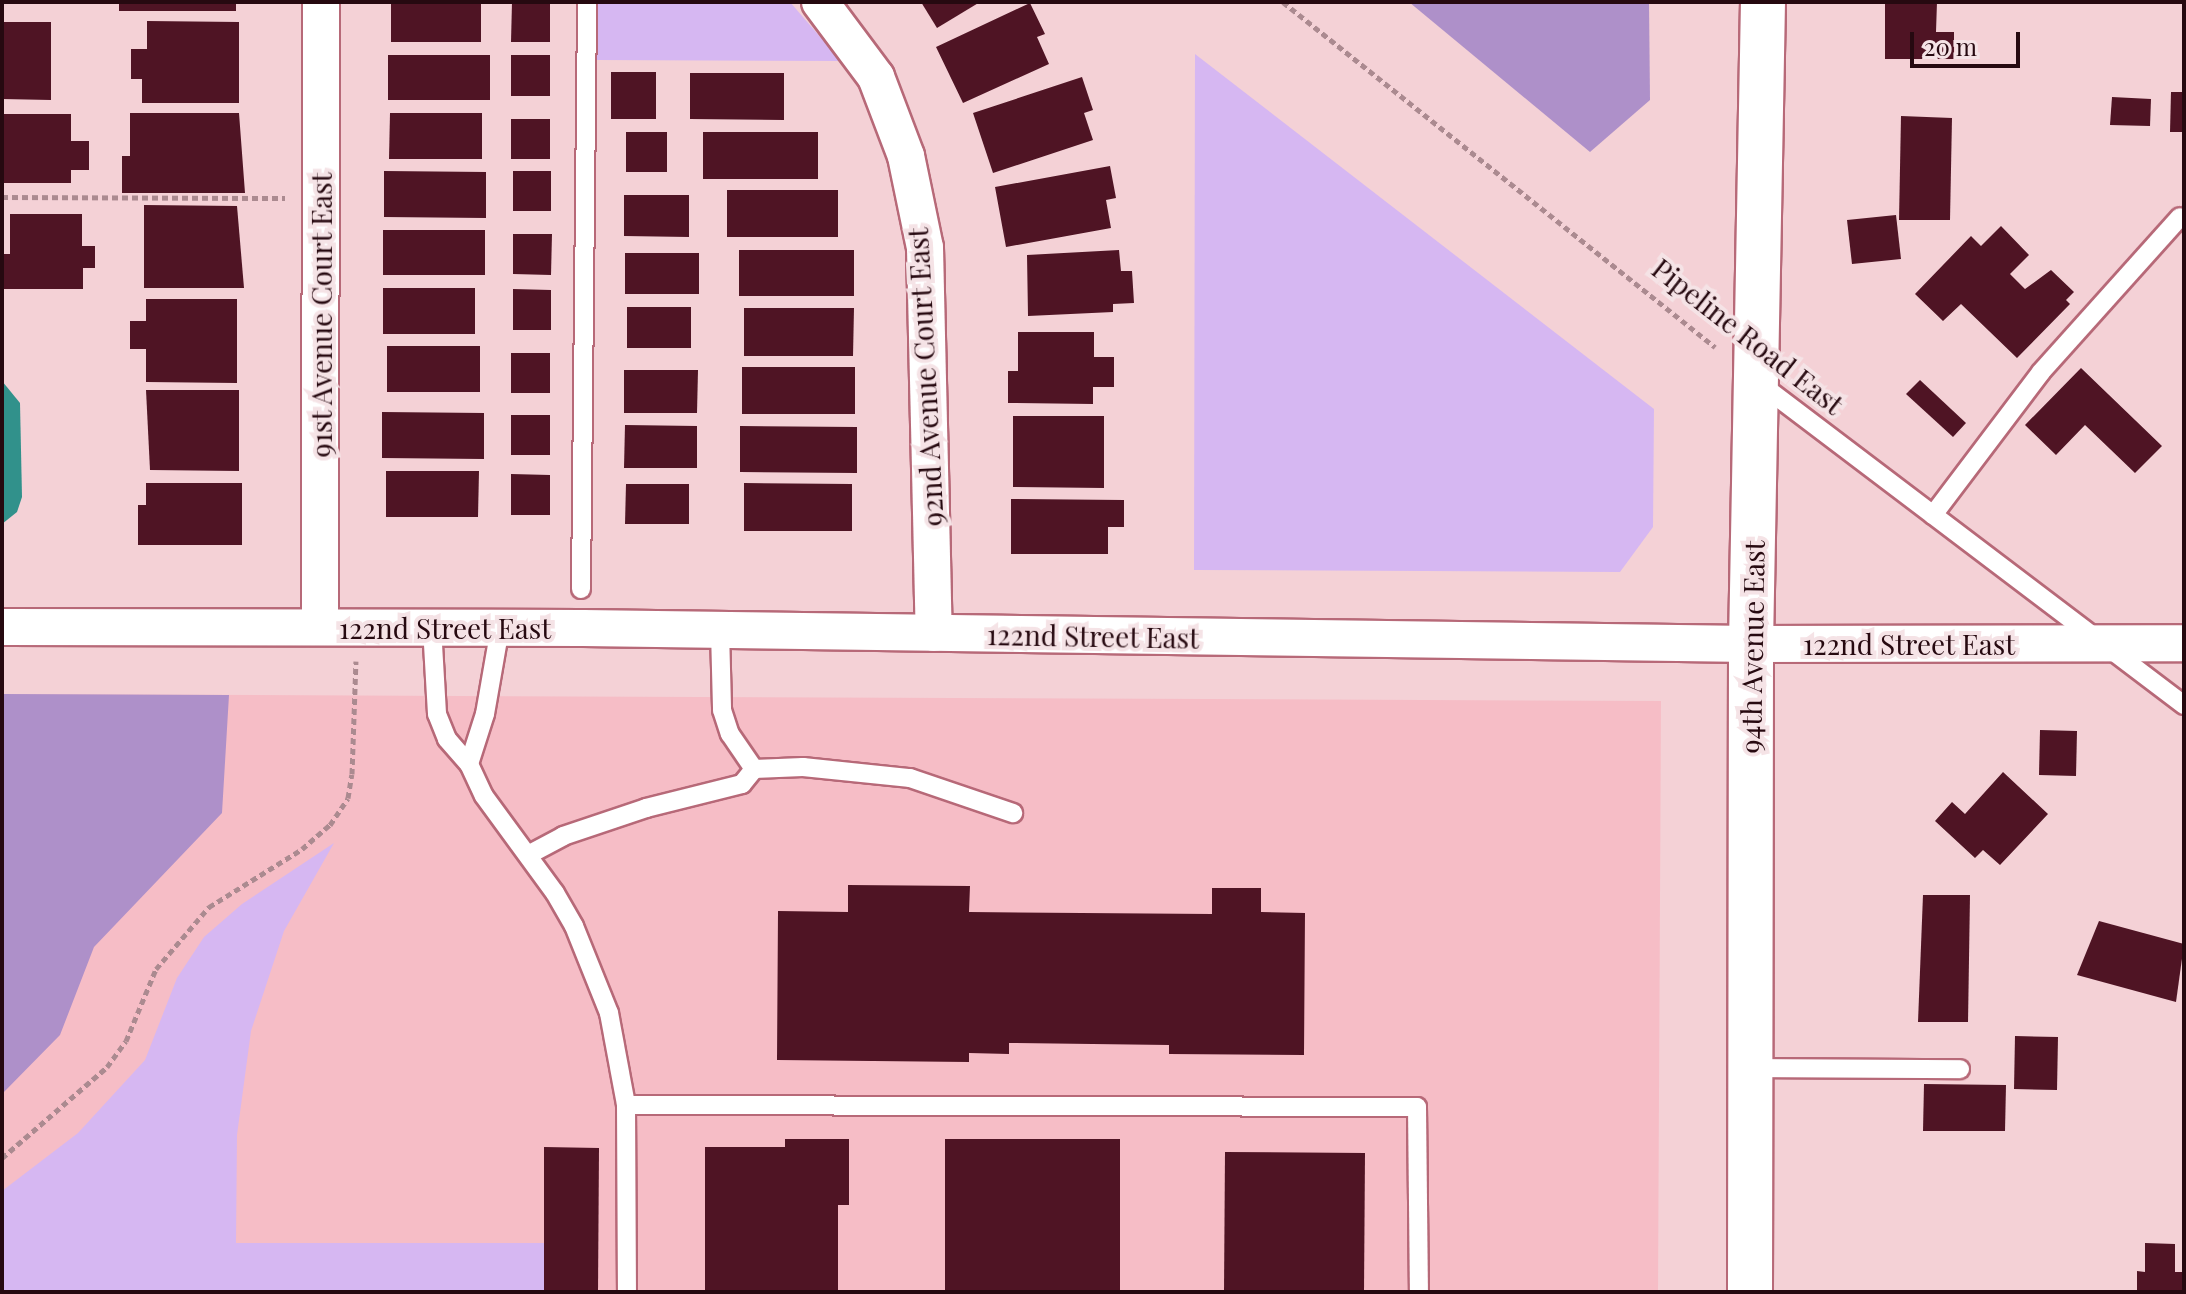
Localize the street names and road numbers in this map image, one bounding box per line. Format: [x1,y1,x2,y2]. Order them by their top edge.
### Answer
street label: 91st Avenue Court East [304,171,338,459]
street label: 92nd Avenue Court East [900,226,950,528]
street label: Pipeline Road East [1646,251,1850,421]
street label: 94th Avenue East [1733,540,1771,754]
street label: 122nd Street East [339,611,551,645]
street label: 122nd Street East [986,617,1200,655]
street label: 122nd Street East [1803,627,2015,661]

